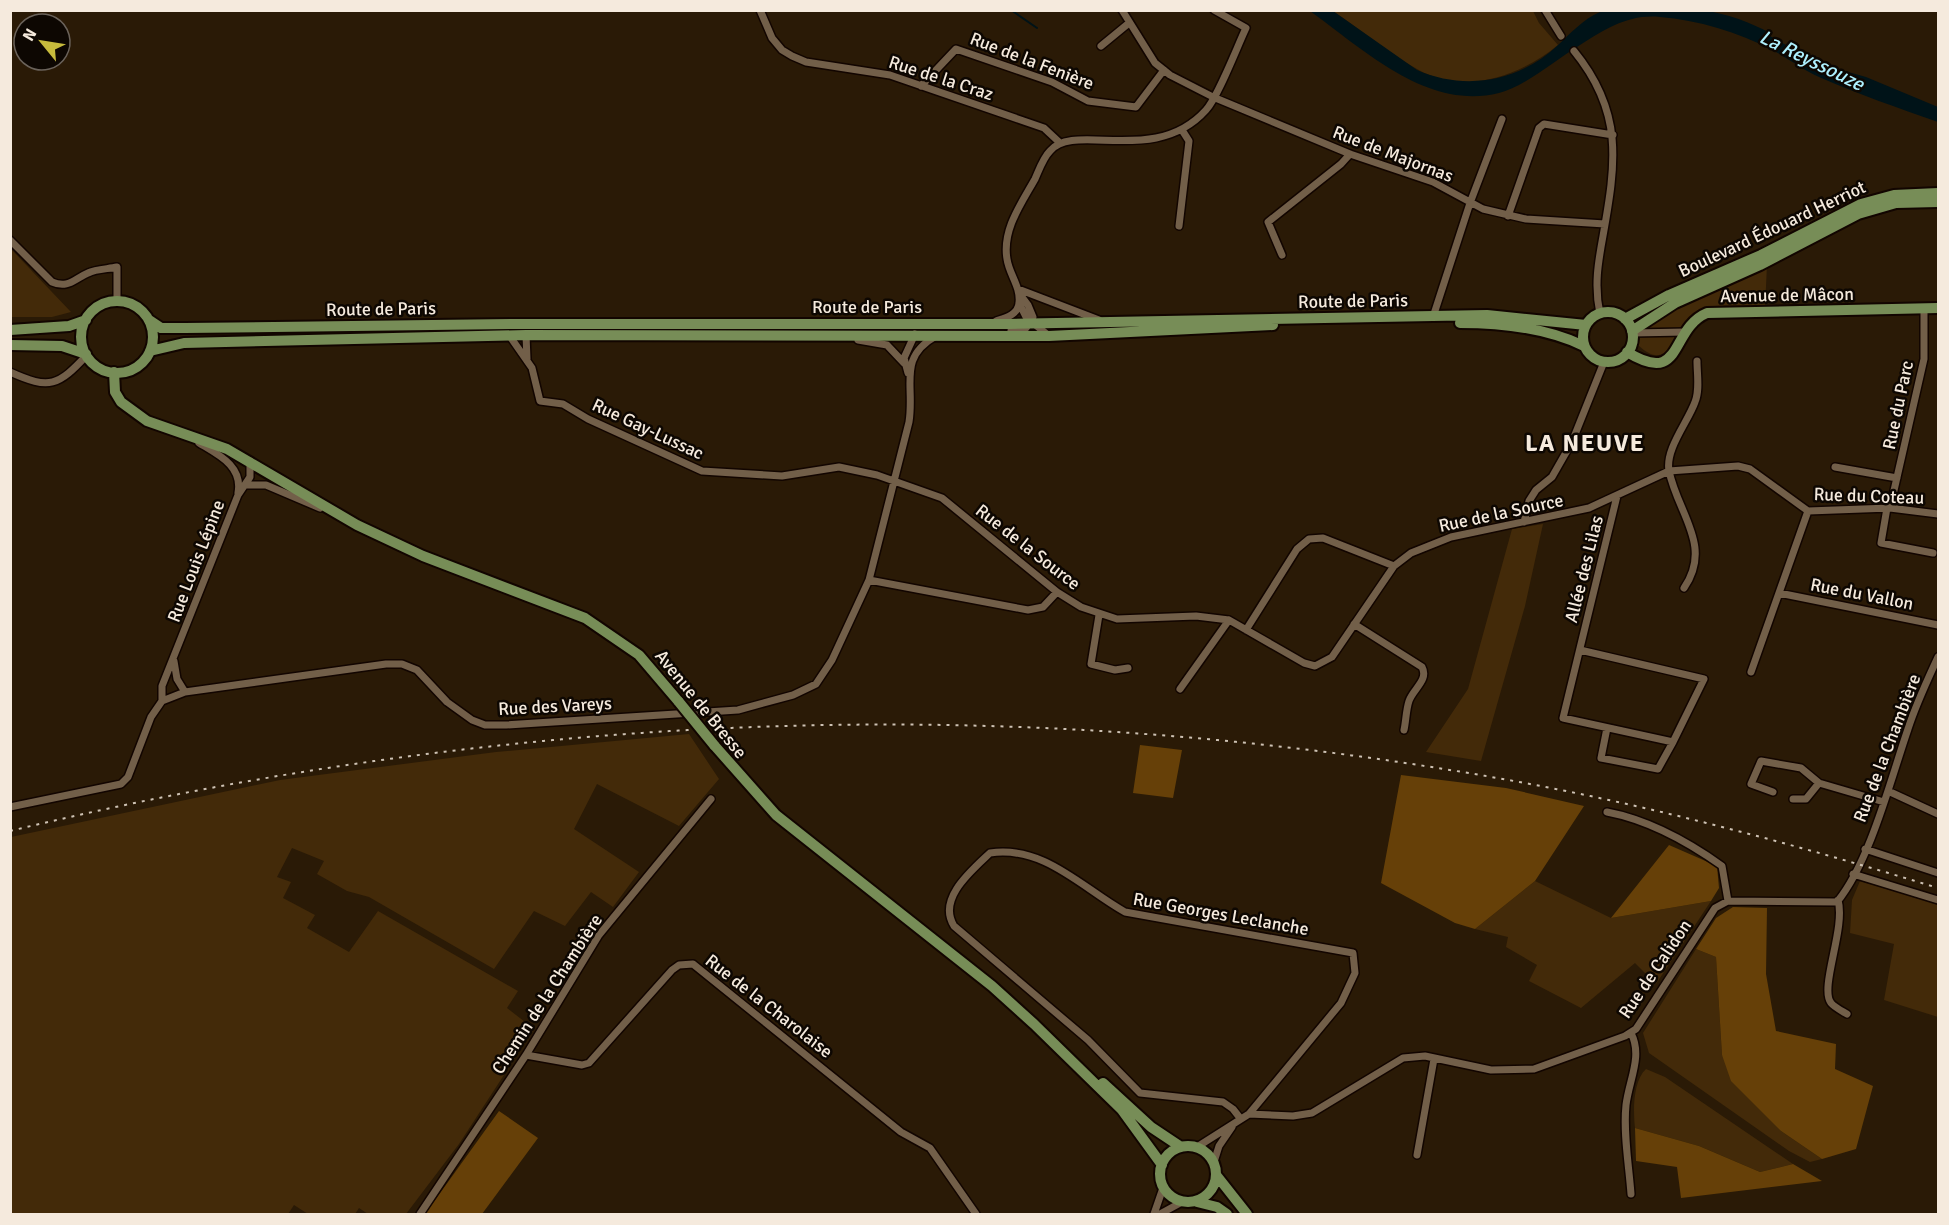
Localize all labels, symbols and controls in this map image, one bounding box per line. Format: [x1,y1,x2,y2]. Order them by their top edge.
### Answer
north arrow [12,12,72,72]
water label: La Reyssouze [1755,24,1869,97]
text: N [18,25,41,45]
street label: Rue de la Fenière [967,27,1097,95]
street label: Rue de la Craz [886,51,996,105]
street label: Rue de Majornas [1330,121,1456,187]
street label: Boulevard Édouard Herriot [1675,176,1869,282]
street label: Avenue de Mâcon [1720,283,1854,307]
street label: Route de Paris [1298,289,1408,313]
street label: Route de Paris [812,296,922,318]
street label: Route de Paris [326,297,436,321]
street label: Rue du Parc [1878,359,1918,451]
street label: Rue Gay-Lussac [589,394,707,464]
district label: LA NEUVE [1525,428,1645,458]
street label: Rue du Coteau [1813,483,1925,509]
street label: Rue de la Source [1437,489,1565,537]
street label: Rue Louis Lépine [163,497,229,625]
street label: Rue de la Source [971,499,1085,595]
street label: Allée des Lilas [1560,513,1608,625]
street label: Rue du Vallon [1809,573,1915,615]
street label: Avenue de Bresse [650,645,752,763]
street label: Rue de la Chambière [1849,671,1925,825]
street label: Rue des Vareys [498,692,612,720]
street label: Rue Georges Leclanche [1131,888,1311,940]
street label: Chemin de la Chambière [487,910,607,1078]
street label: Rue de Calidon [1614,915,1696,1023]
street label: Rue de la Charolaise [701,949,837,1063]

